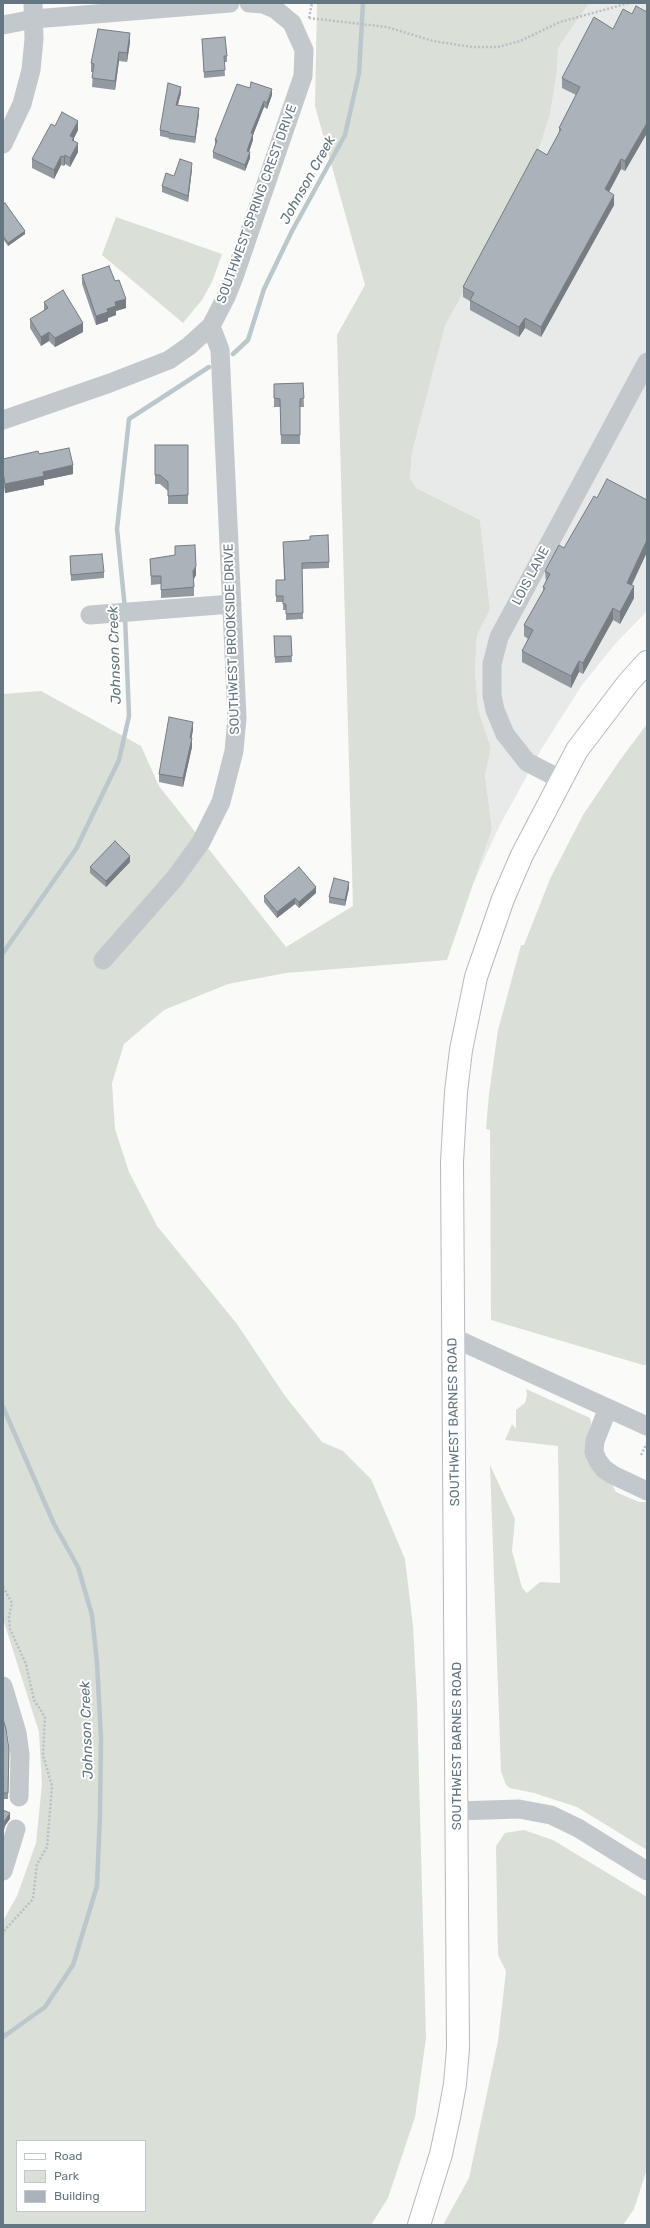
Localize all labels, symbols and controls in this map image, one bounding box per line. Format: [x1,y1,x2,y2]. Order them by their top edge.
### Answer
street label: SOUTHWEST SPRING CREST DRIVE [214,102,300,306]
water label: Johnson Creek [277,133,339,227]
street label: SOUTHWEST BROOKSIDE DRIVE [221,543,243,735]
street label: LOIS LANE [509,544,553,608]
water label: Johnson Creek [105,606,125,704]
street label: SOUTHWEST BARNES ROAD [445,1338,463,1506]
street label: SOUTHWEST BARNES ROAD [449,1662,465,1830]
water label: Johnson Creek [77,1681,97,1779]
legend [16,2140,146,2212]
text: Road [54,2149,82,2163]
text: Park [54,2169,79,2183]
text: Building [54,2189,100,2203]

